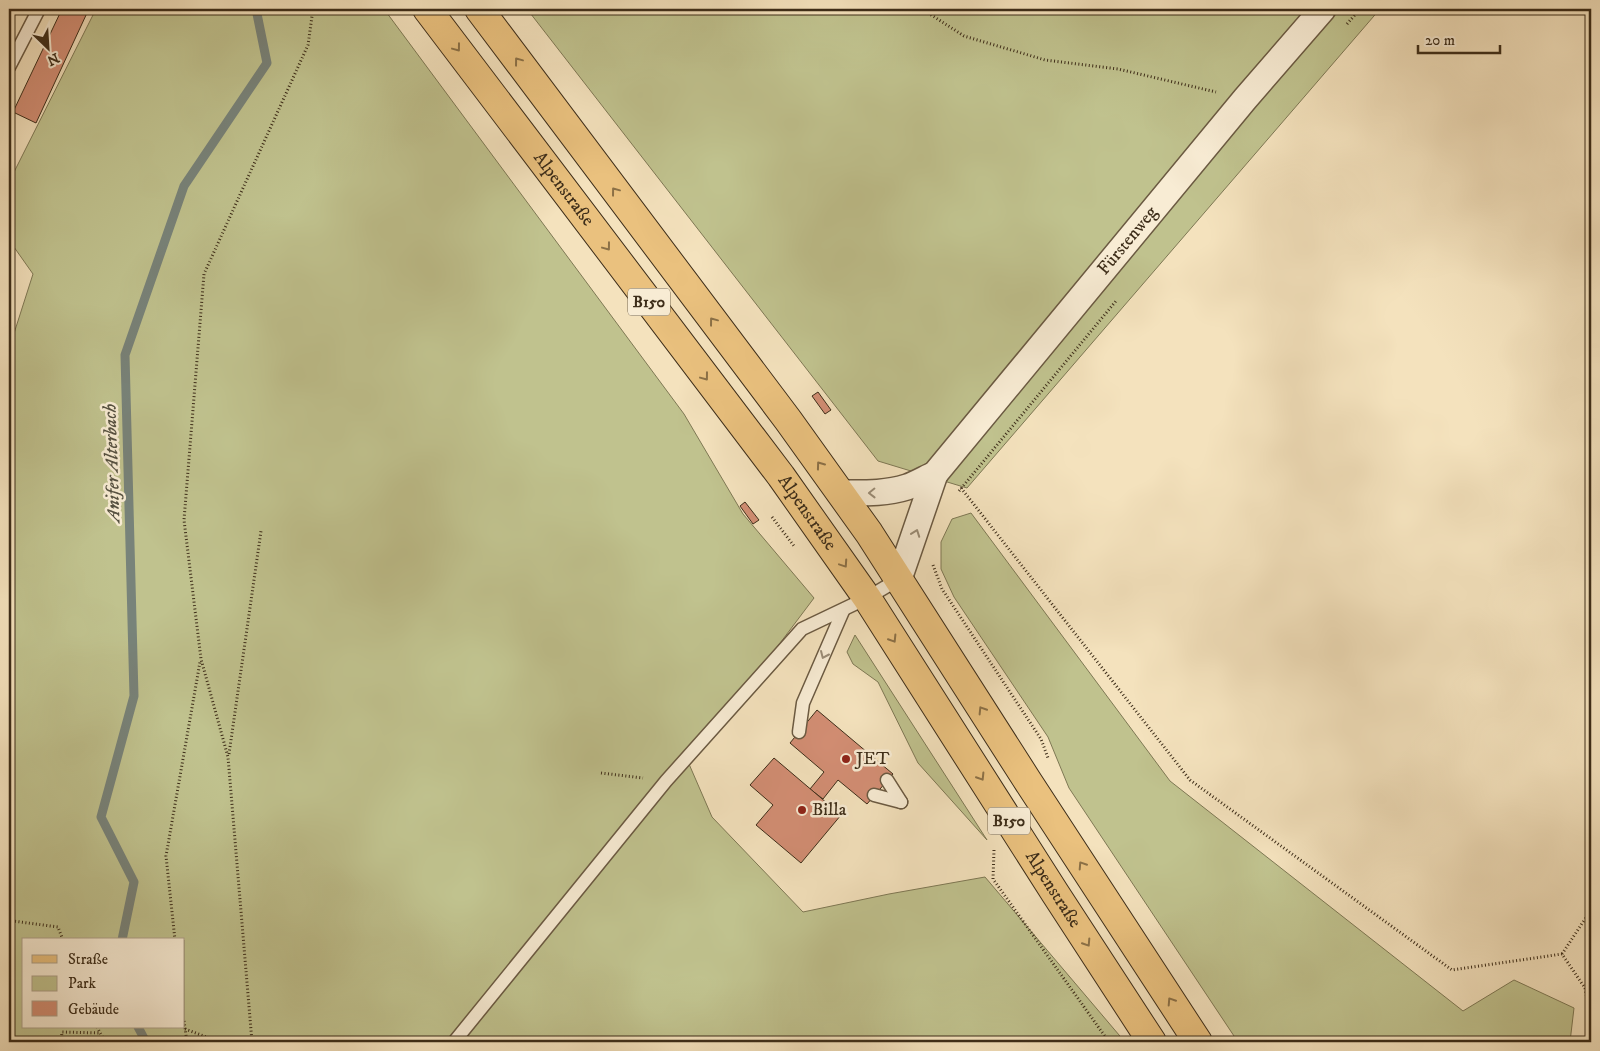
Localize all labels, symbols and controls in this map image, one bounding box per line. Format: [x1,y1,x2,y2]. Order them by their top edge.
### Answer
north arrow [22,22,72,72]
scale bar [1418,22,1500,54]
text: 20 m [1425,31,1455,50]
one-way arrow [451,42,460,52]
text: N [44,48,62,70]
one-way arrow [515,57,524,67]
street label: Alpenstraße [528,148,599,231]
one-way arrow [613,188,621,197]
street label: Fürstenweg [1093,202,1163,280]
one-way arrow [602,241,610,250]
road number: B150 [628,288,670,316]
one-way arrow [710,318,718,327]
one-way arrow [700,371,708,380]
water label: Anifer Alterbach [98,403,126,525]
one-way arrow [818,462,826,471]
street label: Alpenstraße [773,471,841,555]
one-way arrow [868,488,876,498]
one-way arrow [910,529,920,538]
one-way arrow [838,558,847,567]
one-way arrow [887,634,897,643]
one-way arrow [820,650,831,659]
one-way arrow [979,706,989,715]
place label: JET [854,748,890,770]
marker: JET [840,753,852,765]
one-way arrow [974,771,984,780]
place label: Billa [812,799,847,821]
marker: Billa [796,804,808,816]
road number: B150 [988,808,1030,834]
street label: Alpenstraße [1020,847,1086,932]
one-way arrow [1079,862,1089,871]
one-way arrow [1081,937,1091,946]
legend [22,938,185,1028]
text: Straße [68,950,108,969]
text: Park [68,974,97,993]
one-way arrow [1168,998,1177,1007]
text: Gebäude [68,1000,119,1019]

